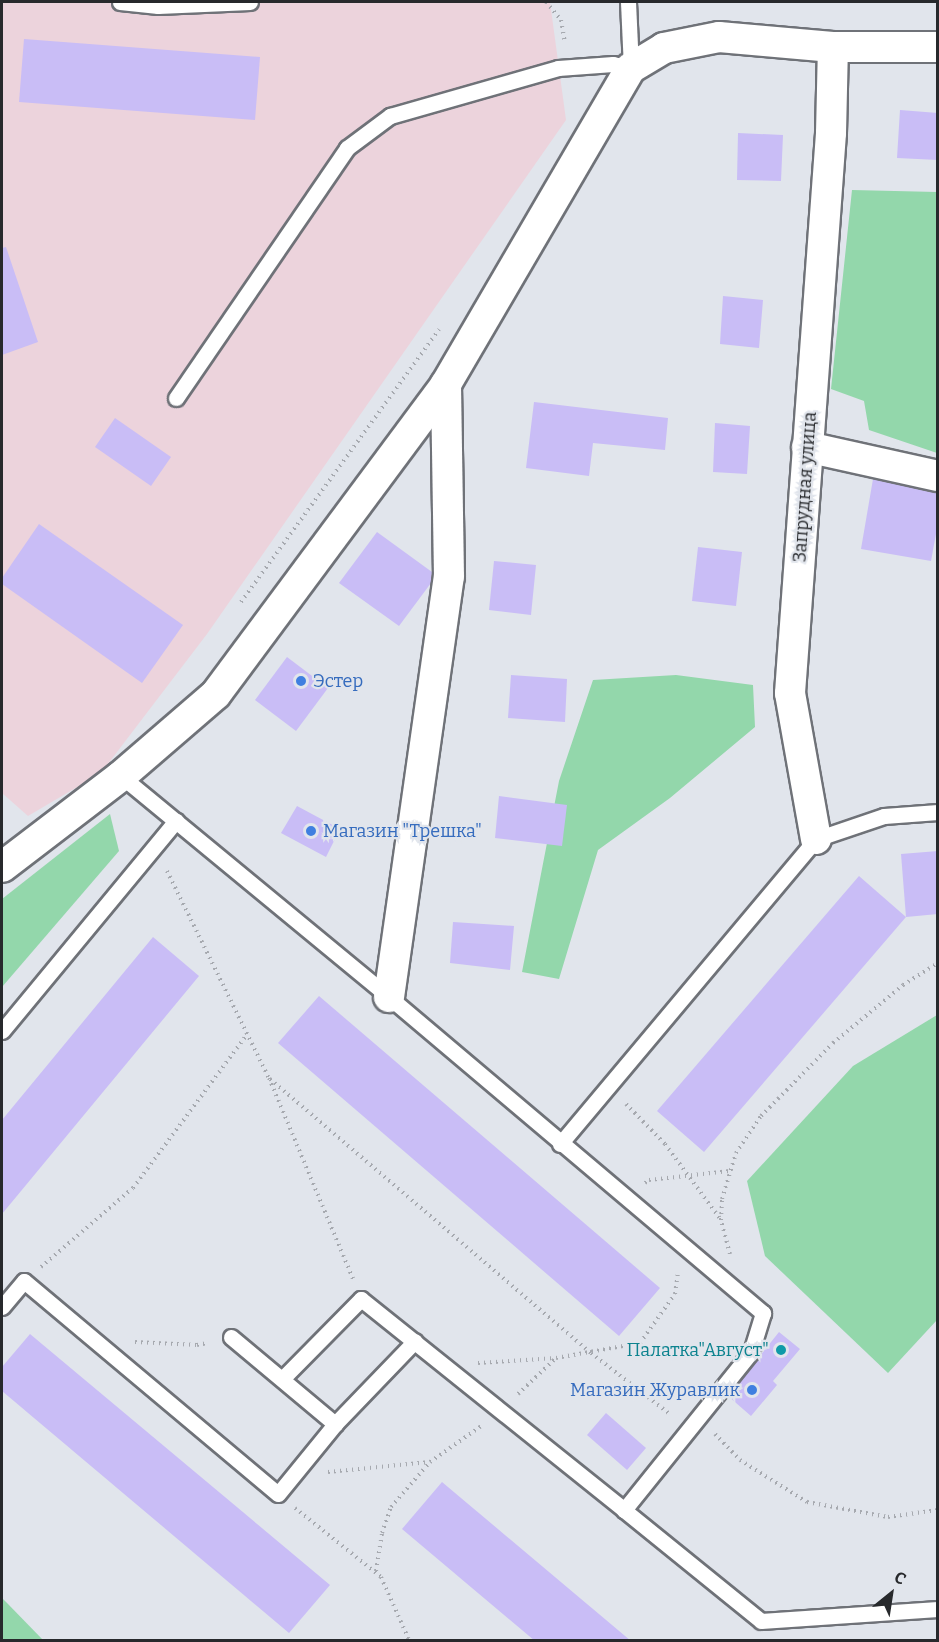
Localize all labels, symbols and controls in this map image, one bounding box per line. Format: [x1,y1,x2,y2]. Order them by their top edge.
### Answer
street label: Запрудная улица [789,411,821,563]
place label: Эстер [313,670,363,692]
marker: Эстер [294,674,308,688]
place label: Магазин "Трешка" [323,820,482,842]
marker: Магазин "Трешка" [304,824,318,838]
place label: Палатка"Август" [626,1339,769,1361]
marker: Палатка"Август" [774,1343,788,1357]
place label: Магазин Журавлик [570,1379,740,1401]
marker: Магазин Журавлик [745,1383,759,1397]
north arrow [861,1564,921,1624]
text: С [891,1567,909,1589]

